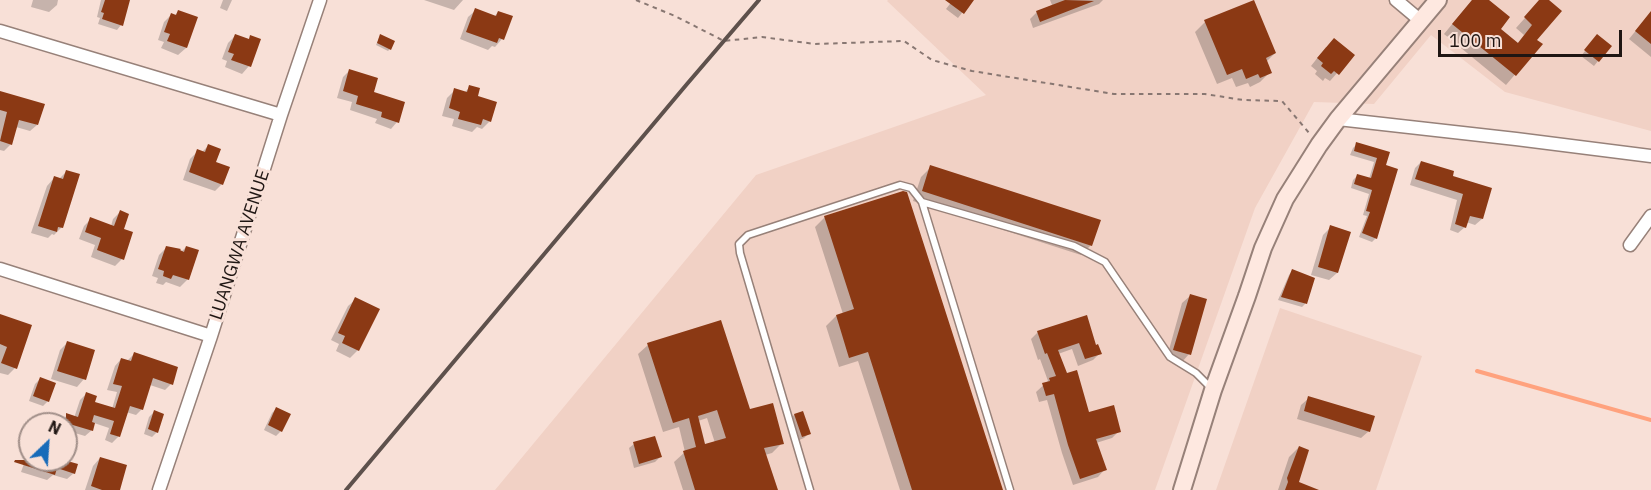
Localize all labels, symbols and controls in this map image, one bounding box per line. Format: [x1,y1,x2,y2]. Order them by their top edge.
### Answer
scale bar [1441,18,1626,56]
text: 100 m [1449,29,1501,52]
street label: LUANGWA AVENUE [206,167,274,323]
north arrow [18,412,78,472]
text: N [45,416,64,439]

